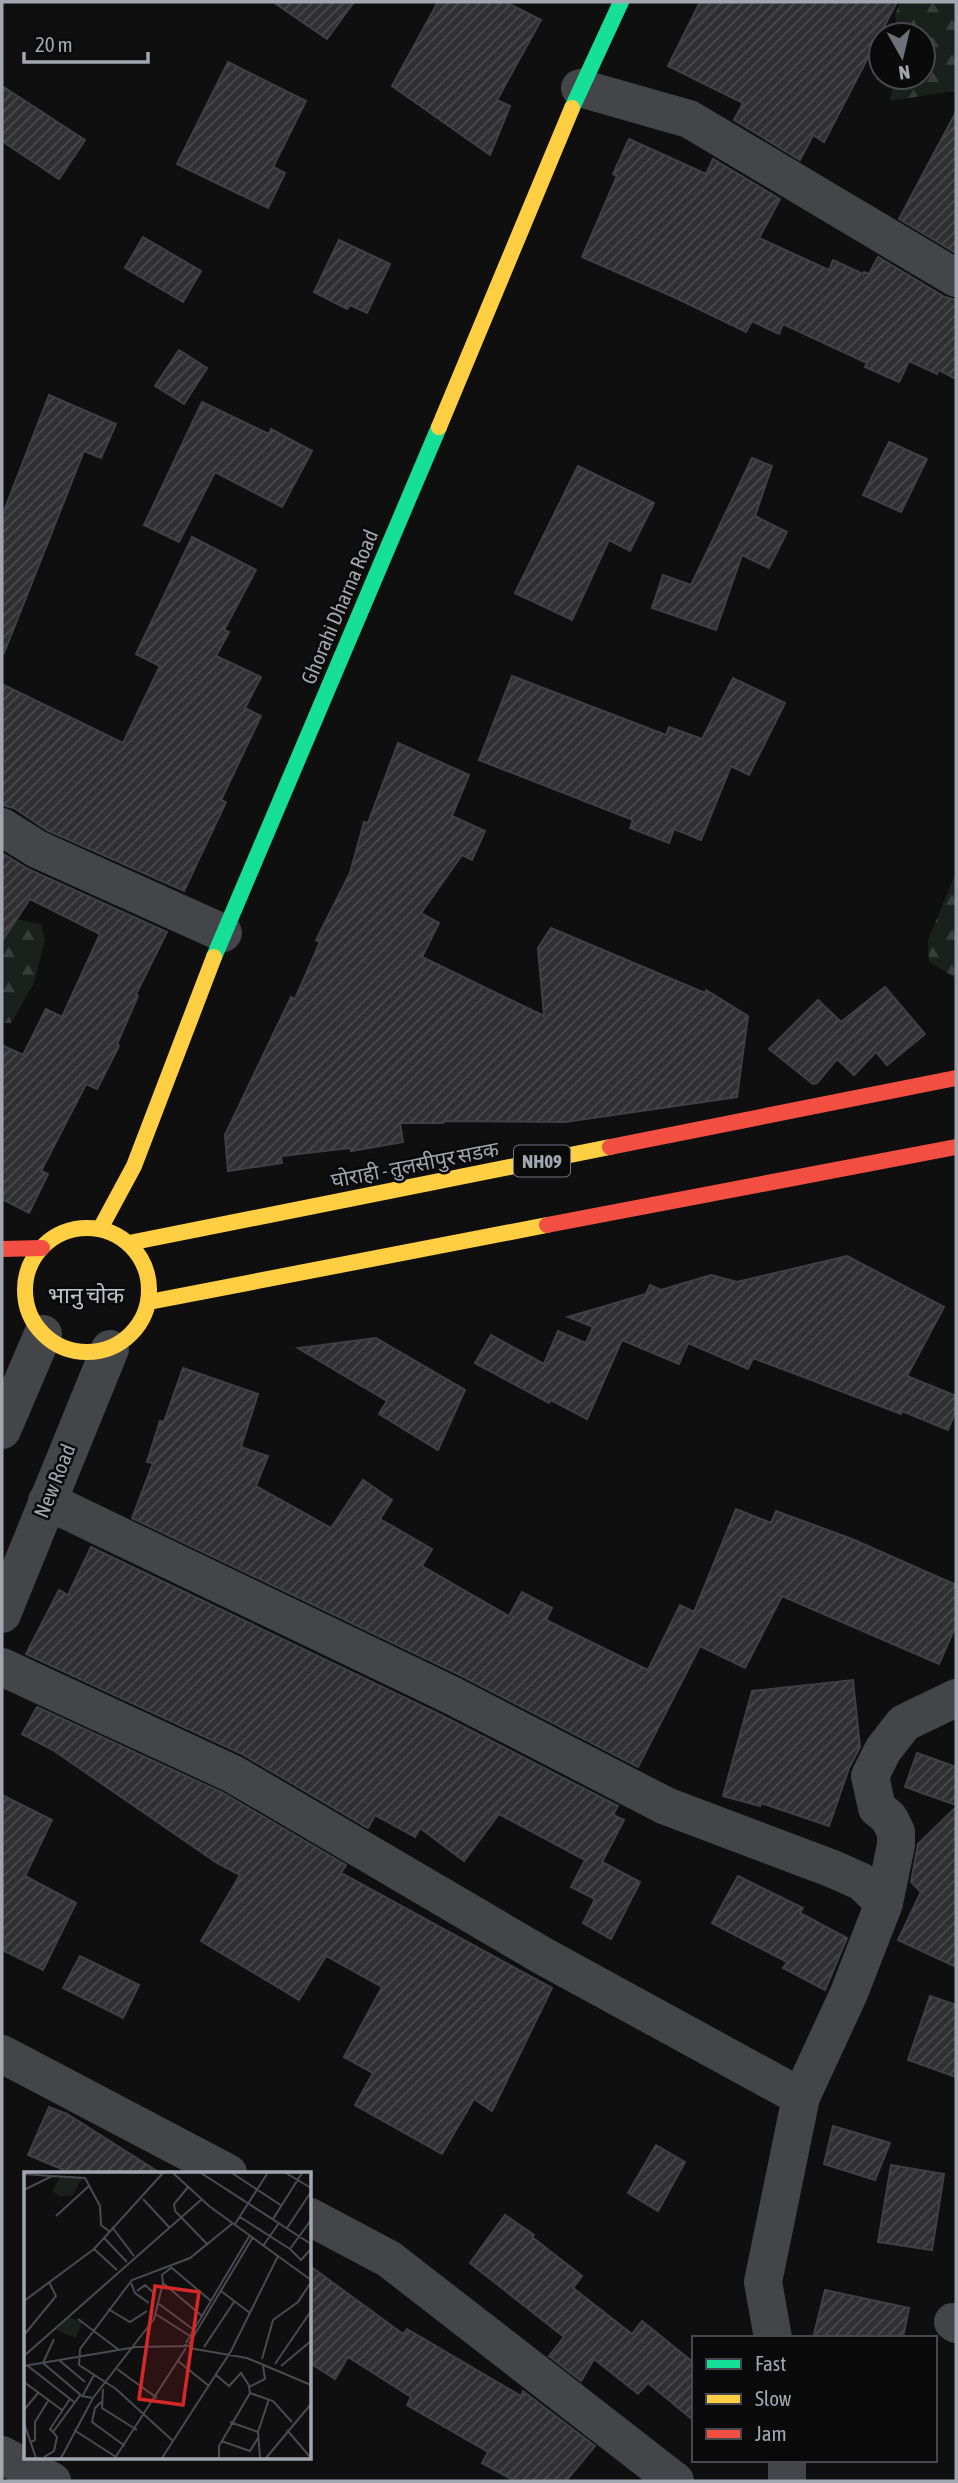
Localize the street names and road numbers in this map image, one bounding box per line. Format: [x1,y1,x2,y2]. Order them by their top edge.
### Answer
street label: Ghorahi Dharna Road [296,526,382,687]
street label: घोराही - तुलसीपुर सडक [329,1136,502,1194]
road number: NH09 [514,1146,570,1176]
street label: New Road [28,1440,80,1521]

